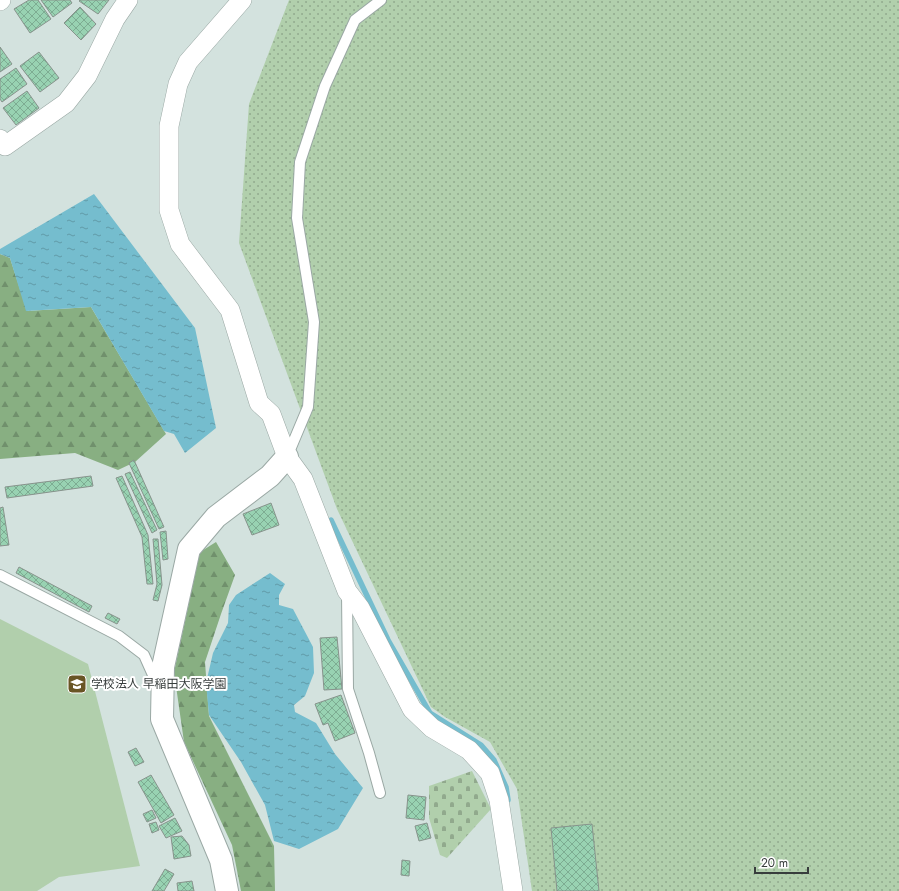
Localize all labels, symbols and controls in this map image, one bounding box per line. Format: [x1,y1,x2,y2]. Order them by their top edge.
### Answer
school or university icon: 学校法人 早稲田大阪学園 [66,673,88,695]
place label: 学校法人 早稲田大阪学園 [91,675,227,693]
scale bar [755,849,808,875]
text: 20 m [761,854,788,872]

